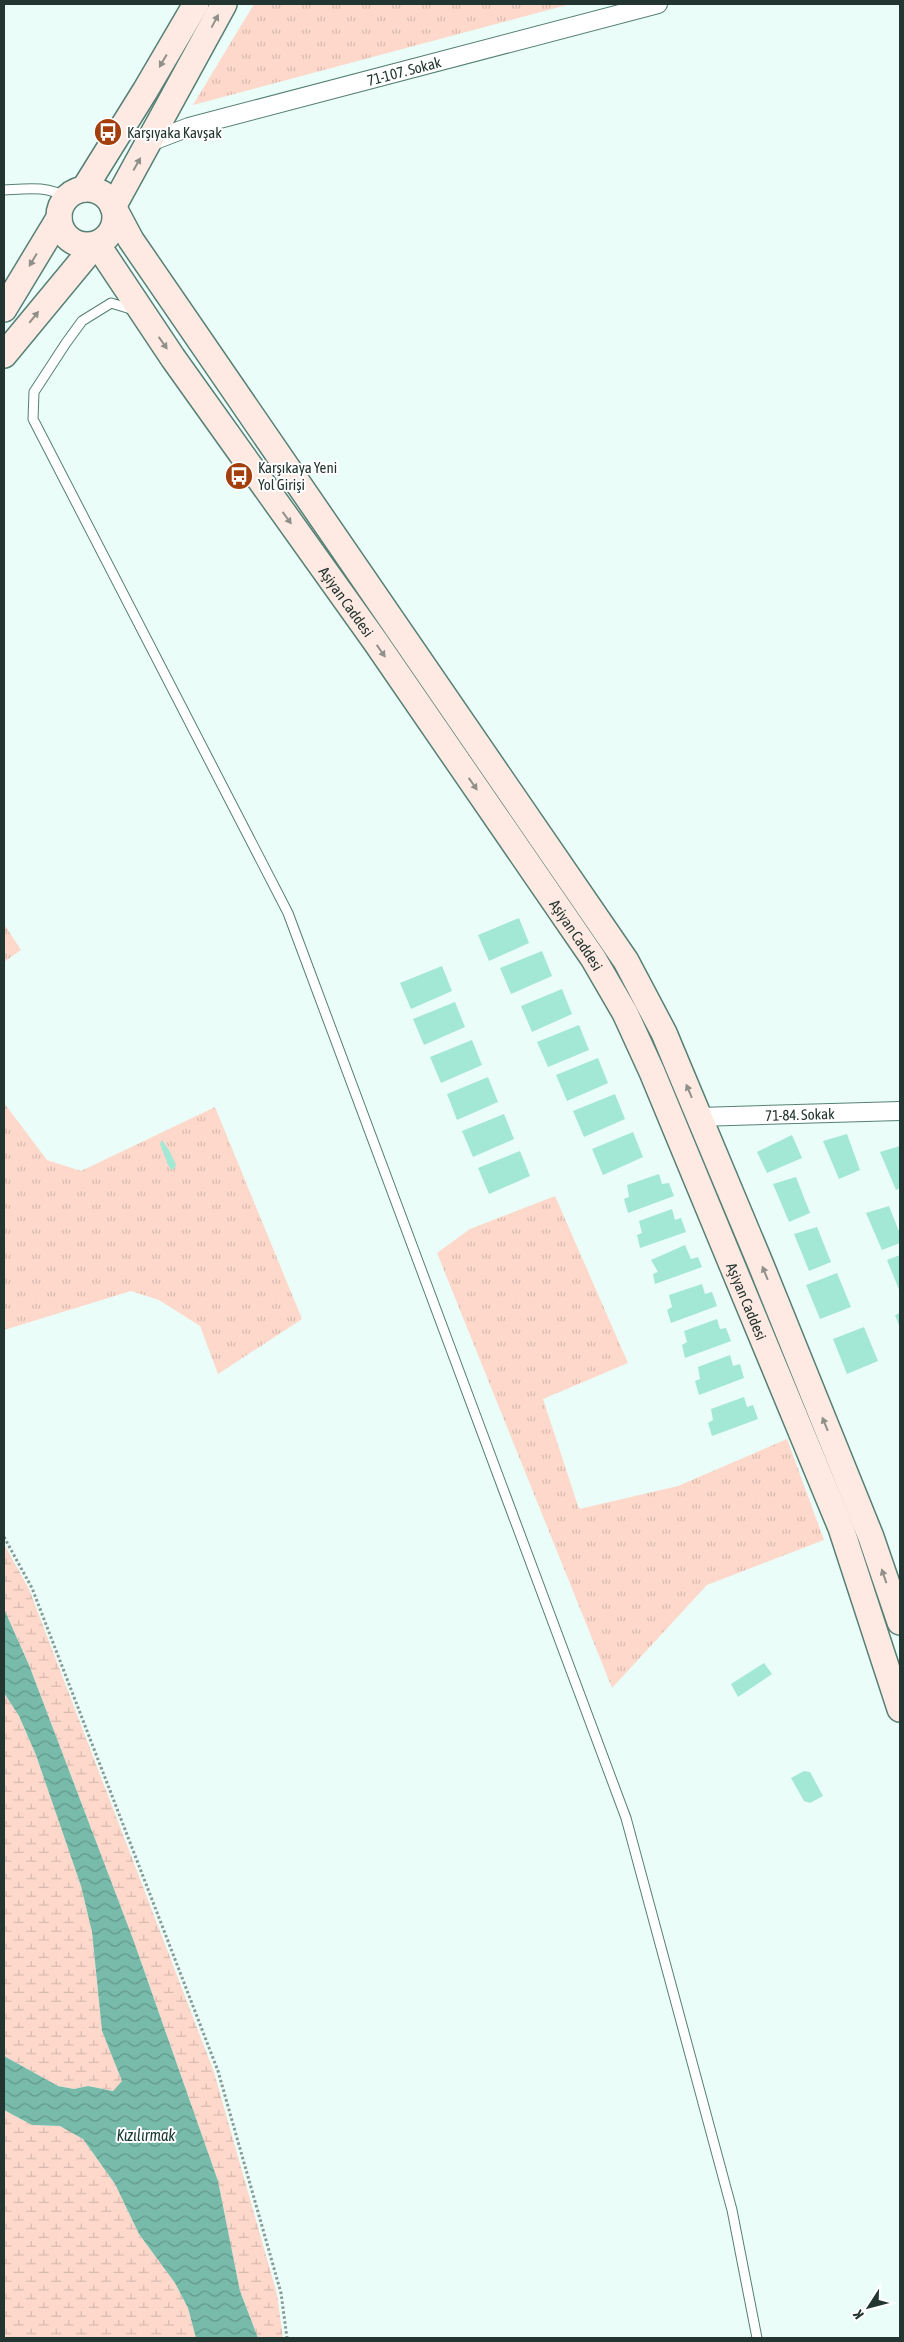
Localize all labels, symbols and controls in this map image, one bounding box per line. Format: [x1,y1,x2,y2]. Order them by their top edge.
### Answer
one-way arrow [210,15,219,28]
street label: 71-107. Sokak [365,53,443,88]
one-way arrow [158,55,167,68]
bus stop icon: Karşıyaka Kavşak [93,117,123,147]
place label: Karşıyaka Kavşak [127,124,222,141]
one-way arrow [133,158,142,171]
one-way arrow [29,254,38,267]
one-way arrow [29,311,40,324]
one-way arrow [158,336,168,350]
place label: Karşıkaya Yeni Yol Girişi [258,459,337,493]
bus stop icon: Karşıkaya Yeni Yol Girişi [224,461,254,491]
one-way arrow [282,511,292,525]
street label: Aşiyan Caddesi [316,563,377,640]
one-way arrow [376,644,386,657]
one-way arrow [468,778,478,791]
street label: Aşiyan Caddesi [547,896,607,973]
one-way arrow [684,1084,692,1098]
street label: 71-84. Sokak [765,1104,835,1124]
street label: Aşiyan Caddesi [723,1260,771,1342]
one-way arrow [760,1266,768,1281]
one-way arrow [821,1417,829,1431]
one-way arrow [880,1568,887,1583]
water label: Kızılırmak [117,2126,176,2144]
north arrow [844,2282,894,2332]
text: K [850,2307,867,2322]

